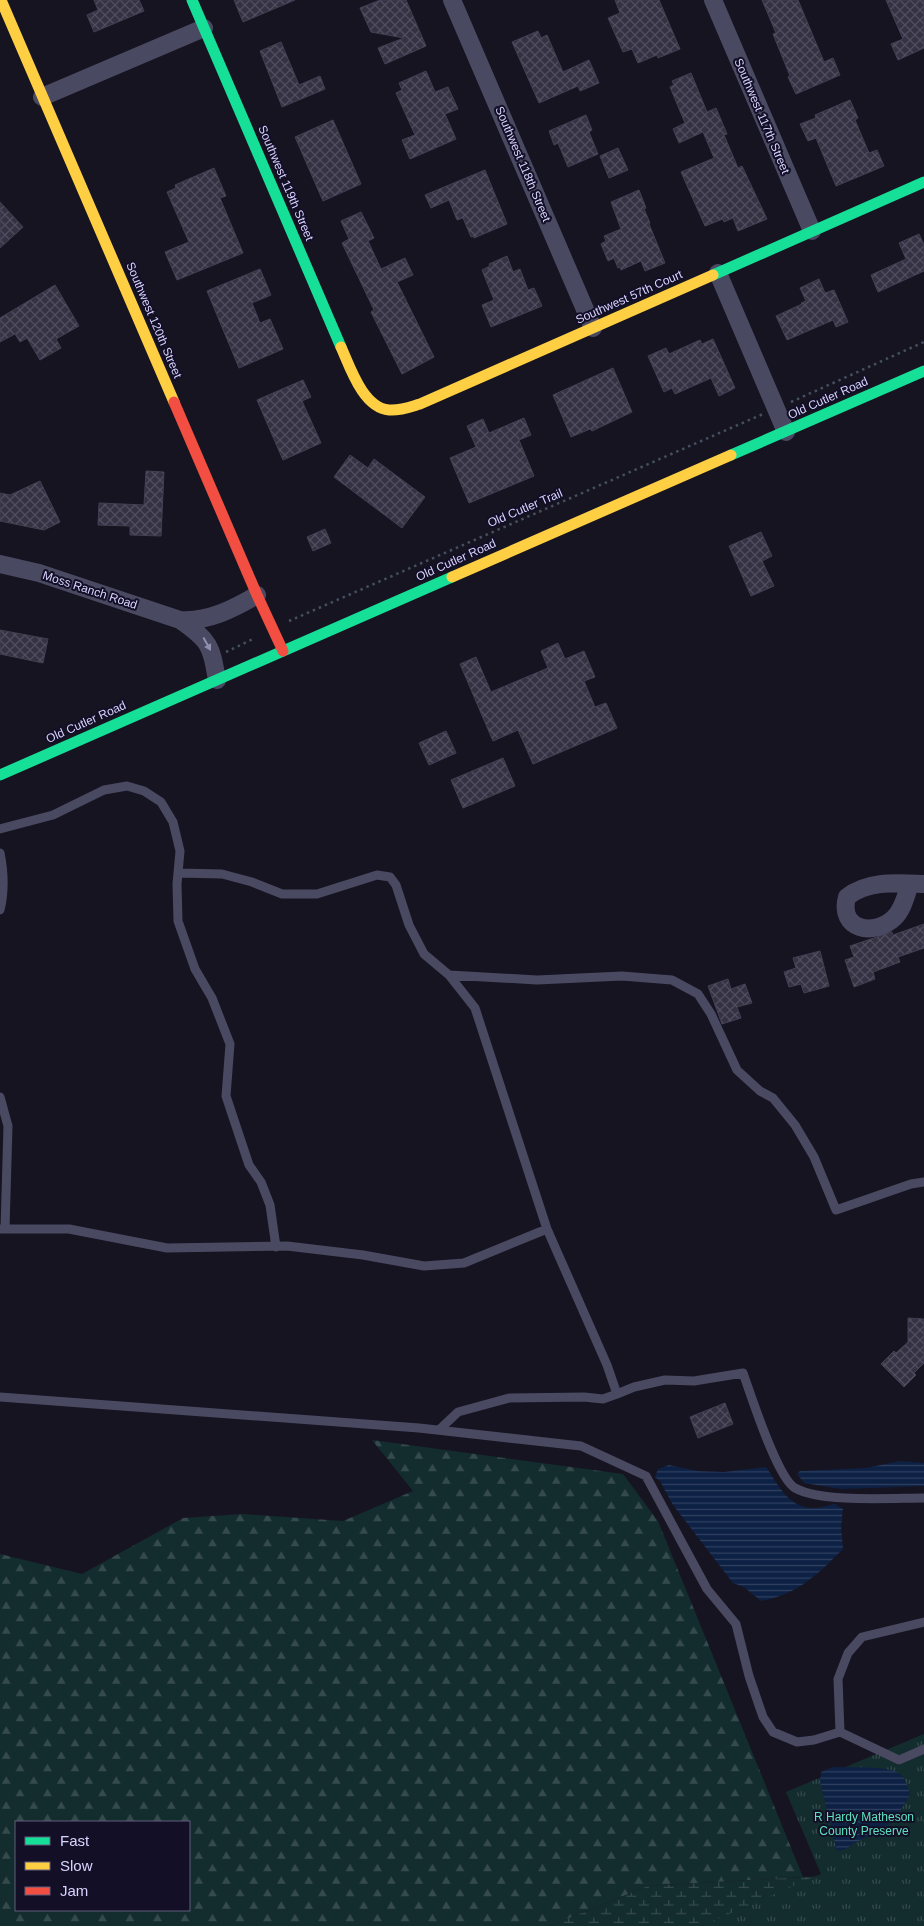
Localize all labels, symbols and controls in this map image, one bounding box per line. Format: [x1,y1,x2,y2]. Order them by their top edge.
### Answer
street label: Southwest 117th Street [731,56,793,176]
street label: Southwest 118th Street [492,104,554,224]
street label: Southwest 119th Street [255,123,317,243]
street label: Southwest 120th Street [123,260,185,381]
street label: Southwest 57th Court [573,267,685,327]
street label: Old Cutler Road [786,374,870,422]
street label: Old Cutler Trail [485,486,565,530]
street label: Old Cutler Road [414,536,498,584]
street label: Moss Ranch Road [41,568,139,612]
one-way arrow [203,637,211,652]
street label: Old Cutler Road [44,698,128,746]
park label: R Hardy Matheson County Preserve [814,1810,914,1838]
legend [15,1821,190,1911]
text: Fast [60,1832,90,1849]
text: Slow [60,1857,93,1874]
text: Jam [60,1882,88,1899]

